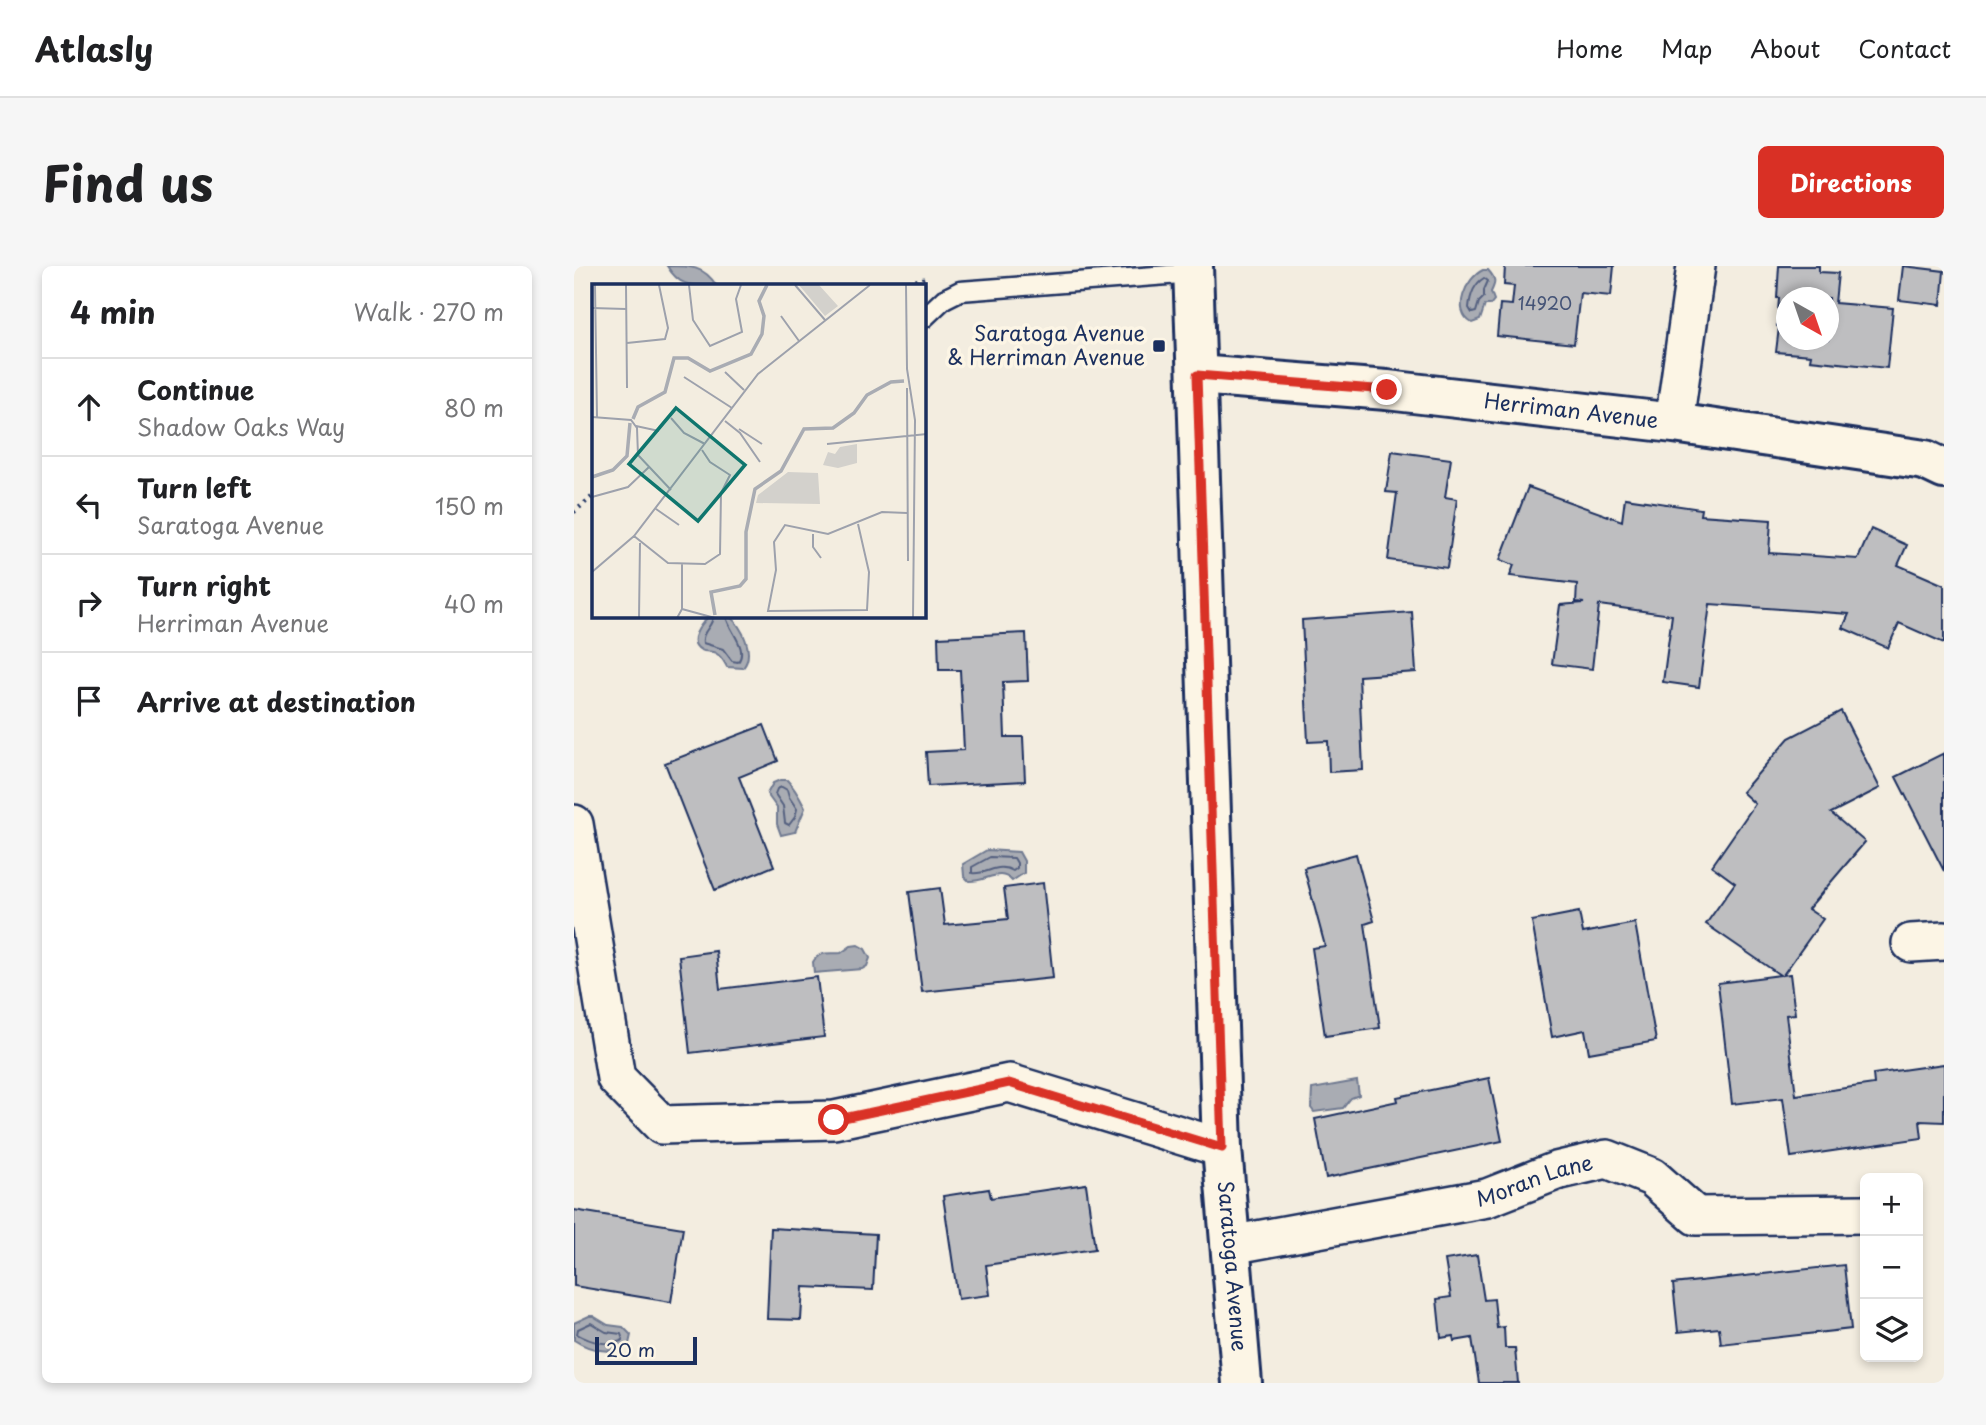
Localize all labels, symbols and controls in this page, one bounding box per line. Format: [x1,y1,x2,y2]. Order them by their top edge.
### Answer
text: Atlasly [35,23,153,73]
text: Home [1556,30,1623,66]
text: Map [1661,30,1712,66]
text: About [1750,30,1820,66]
text: Contact [1858,30,1951,66]
text: Find us [42,145,213,219]
button: Directions [1758,146,1944,218]
inset map [592,284,926,618]
north arrow [1776,287,1839,350]
text: 4 min [70,289,156,334]
house number: 14920 [1518,289,1572,316]
text: Walk · 270 m [354,294,504,329]
place label: Saratoga Avenue & Herriman Avenue [947,316,1145,372]
marker: Saratoga Avenue & Herriman Avenue [1151,338,1167,354]
text: Continue [137,370,254,409]
route end [1371,374,1402,405]
street label: Herriman Avenue [1483,383,1660,435]
icon: ahead [70,388,108,426]
text: 80 m [444,390,504,425]
text: Shadow Oaks Way [137,409,345,444]
text: Turn left [137,468,252,507]
icon: left [70,486,108,524]
text: 150 m [435,488,504,523]
text: Saratoga Avenue [137,507,324,542]
text: Turn right [137,566,271,605]
icon: right [70,584,108,622]
text: 40 m [444,586,504,621]
text: Herriman Avenue [137,605,329,640]
icon: arrive [70,682,108,720]
text: Arrive at destination [137,682,416,721]
route start [818,1104,849,1135]
street label: Moran Lane [1474,1145,1596,1214]
map controls [1860,1173,1923,1362]
button: + [1860,1173,1923,1236]
street label: Saratoga Avenue [1211,1179,1257,1353]
button: − [1860,1236,1923,1299]
button: layers [1860,1299,1923,1362]
scale bar [595,1334,696,1366]
text: 20 m [606,1335,655,1363]

